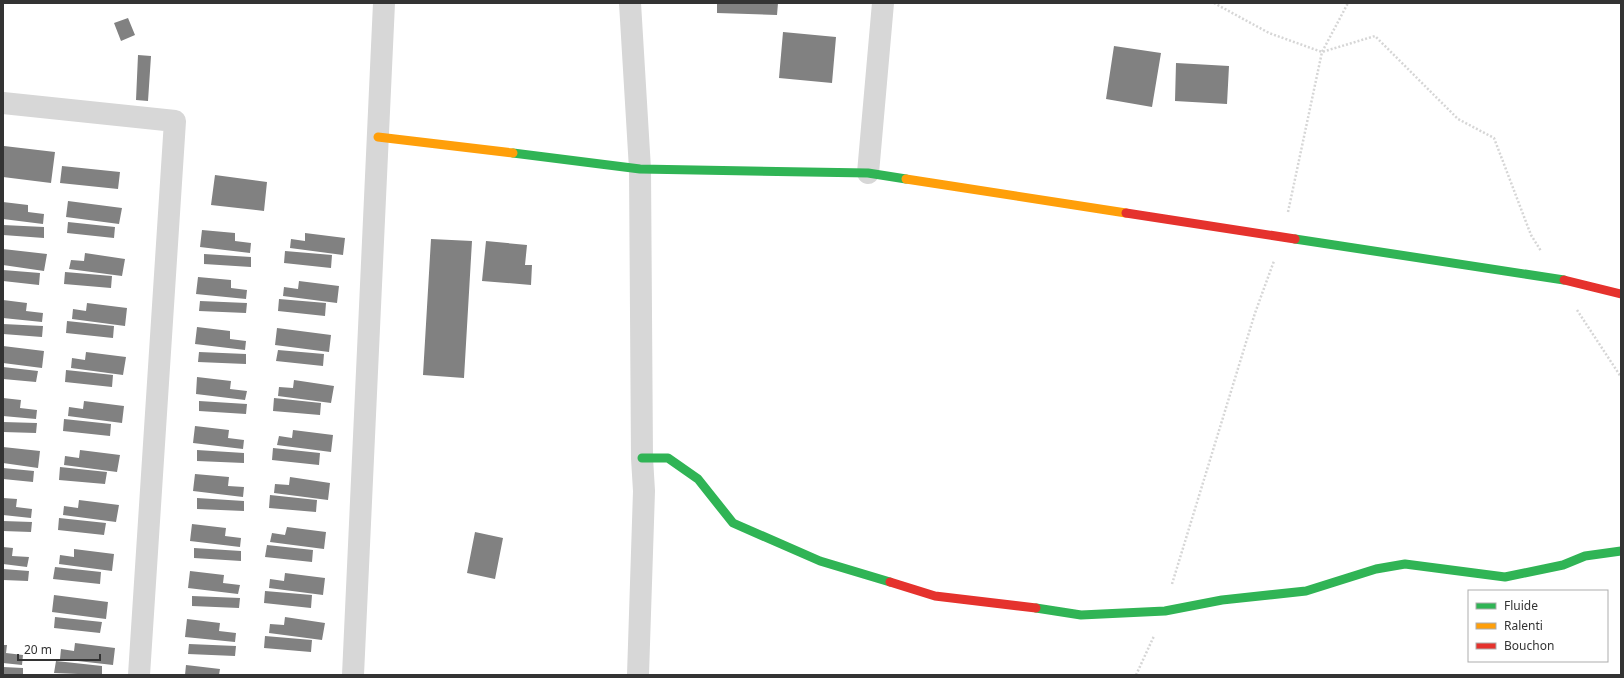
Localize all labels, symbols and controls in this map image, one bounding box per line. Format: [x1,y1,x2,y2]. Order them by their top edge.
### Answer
legend [1468,590,1608,662]
text: Fluide [1504,597,1538,614]
text: Ralenti [1504,617,1543,634]
scale bar [18,636,100,662]
text: Bouchon [1504,637,1554,654]
text: 20 m [24,641,52,658]

